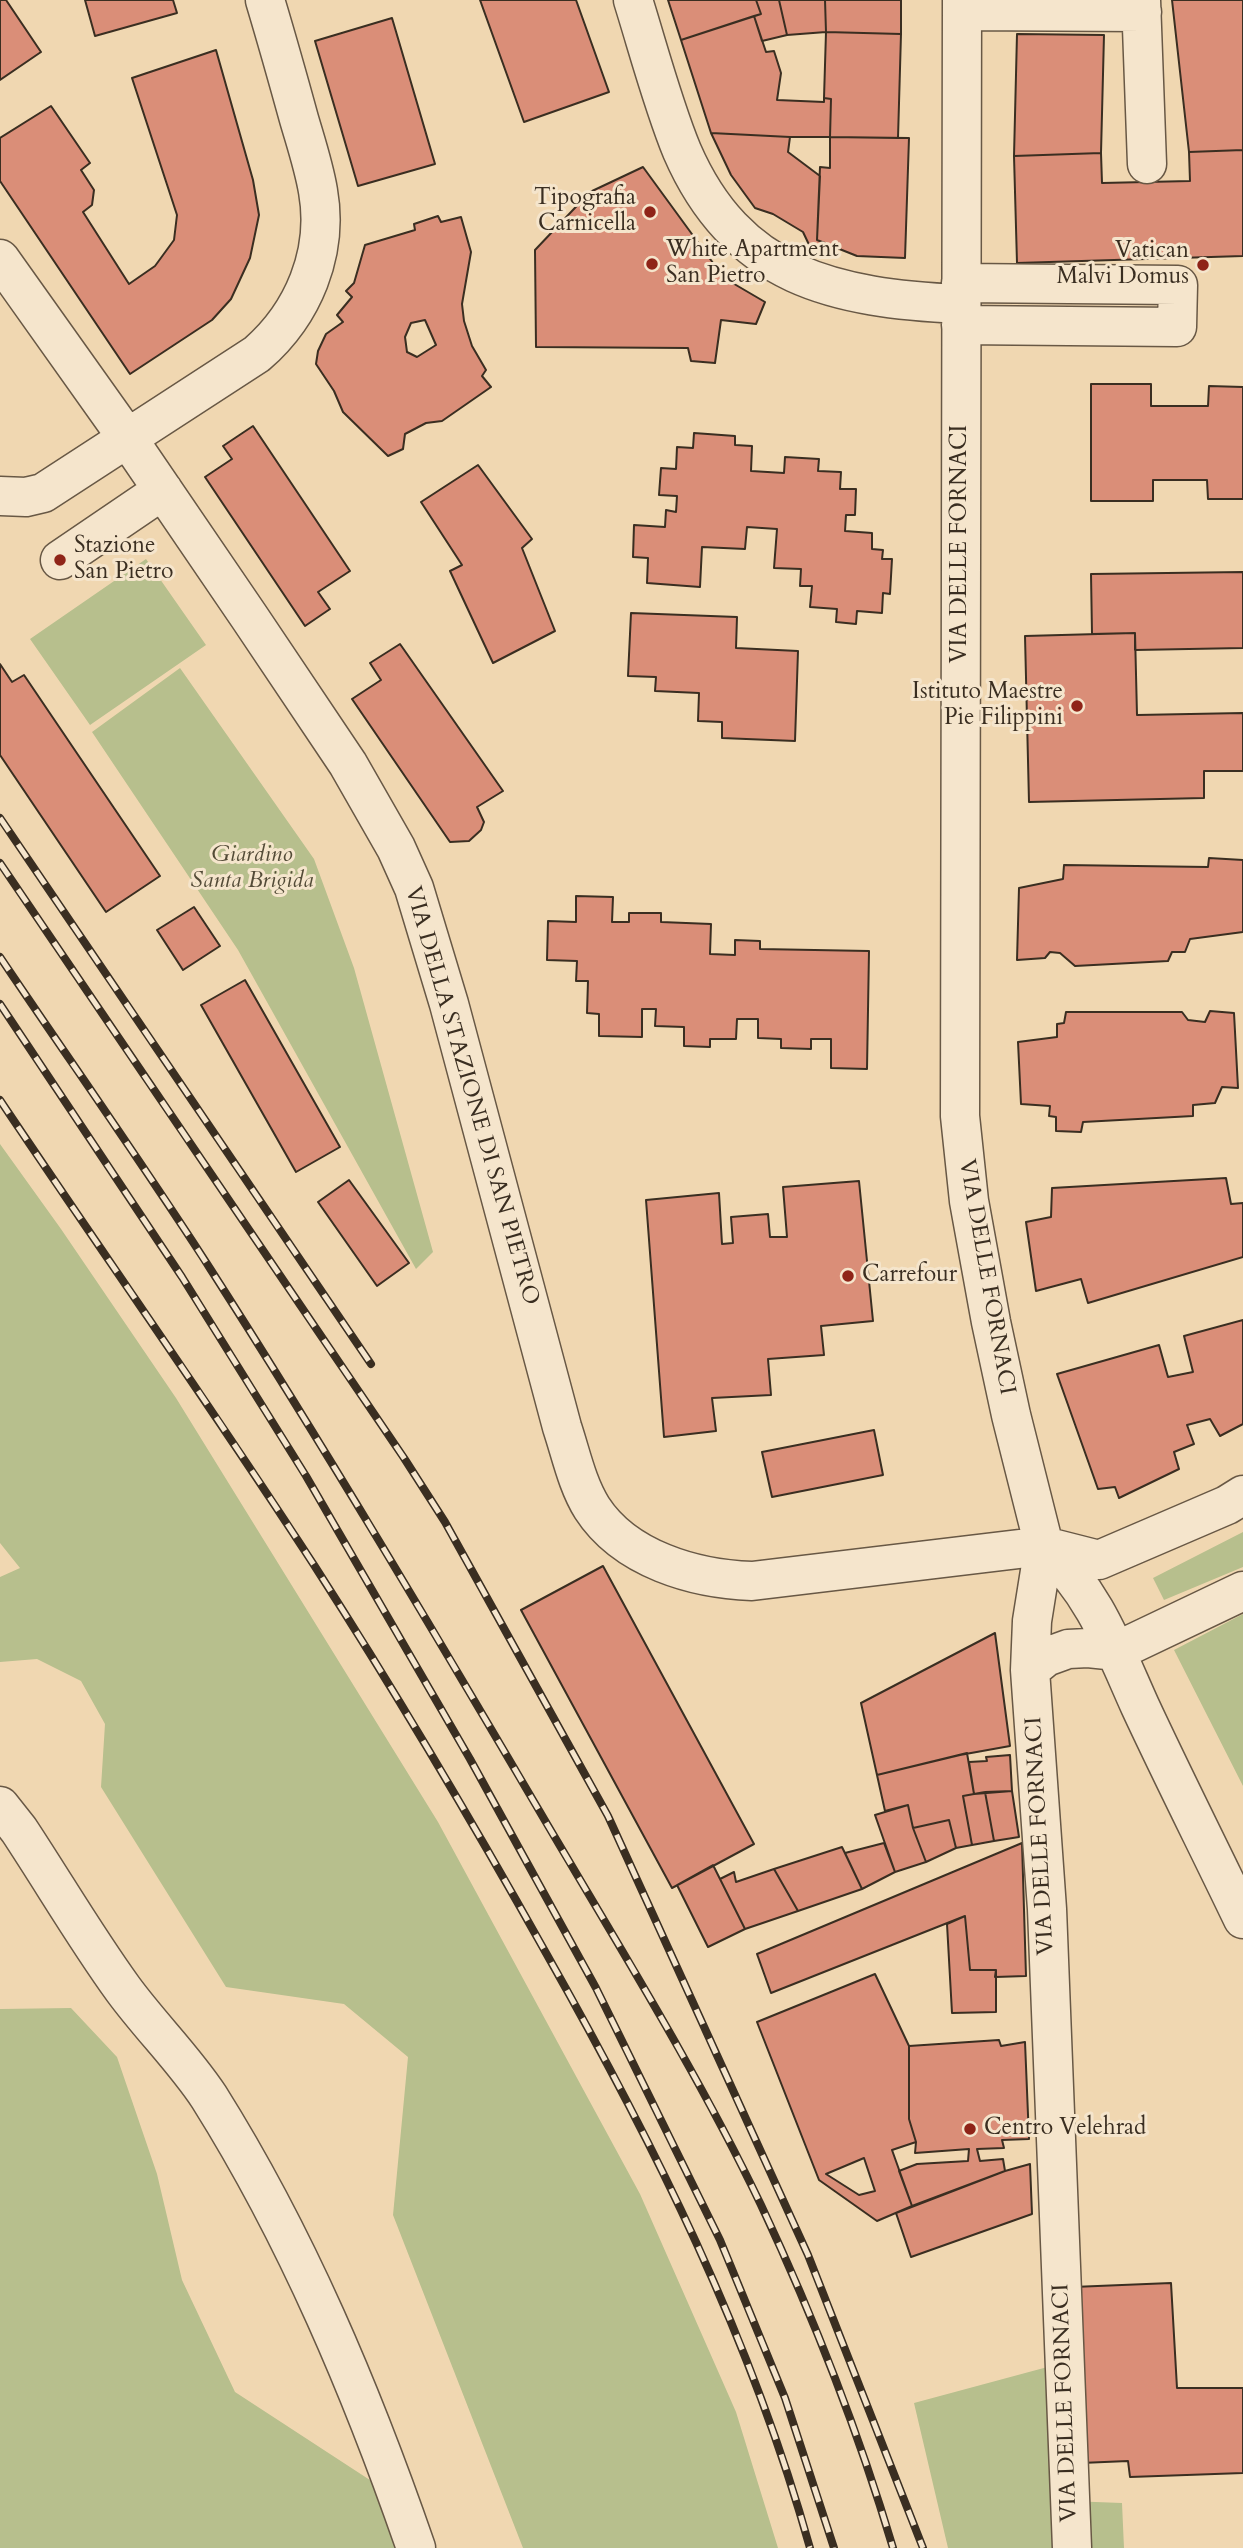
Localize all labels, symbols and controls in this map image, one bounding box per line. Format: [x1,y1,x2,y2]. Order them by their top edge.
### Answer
place label: Tipografia Carnicella [534,185,636,239]
marker: Tipografia Carnicella [642,204,658,220]
place label: White Apartment San Pietro [666,237,839,291]
place label: Vatican Malvi Domus [1056,238,1189,292]
marker: White Apartment San Pietro [644,256,660,272]
marker: Vatican Malvi Domus [1195,257,1211,273]
street label: VIA DELLE FORNACI [947,425,975,663]
place label: Stazione San Pietro [74,533,173,587]
marker: Stazione San Pietro [52,552,68,568]
place label: Istituto Maestre Pie Filippini [912,679,1063,733]
marker: Istituto Maestre Pie Filippini [1069,698,1085,714]
park label: Giardino Santa Brigida [190,842,314,896]
street label: VIA DELLA STAZIONE DI SAN PIETRO [398,884,544,1308]
street label: VIA DELLE FORNACI [952,1157,1020,1397]
place label: Carrefour [862,1262,957,1290]
marker: Carrefour [840,1268,856,1284]
street label: VIA DELLE FORNACI [1021,1716,1061,1956]
place label: Centro Velehrad [984,2115,1146,2143]
marker: Centro Velehrad [962,2121,978,2137]
street label: VIA DELLE FORNACI [1048,2283,1084,2523]

